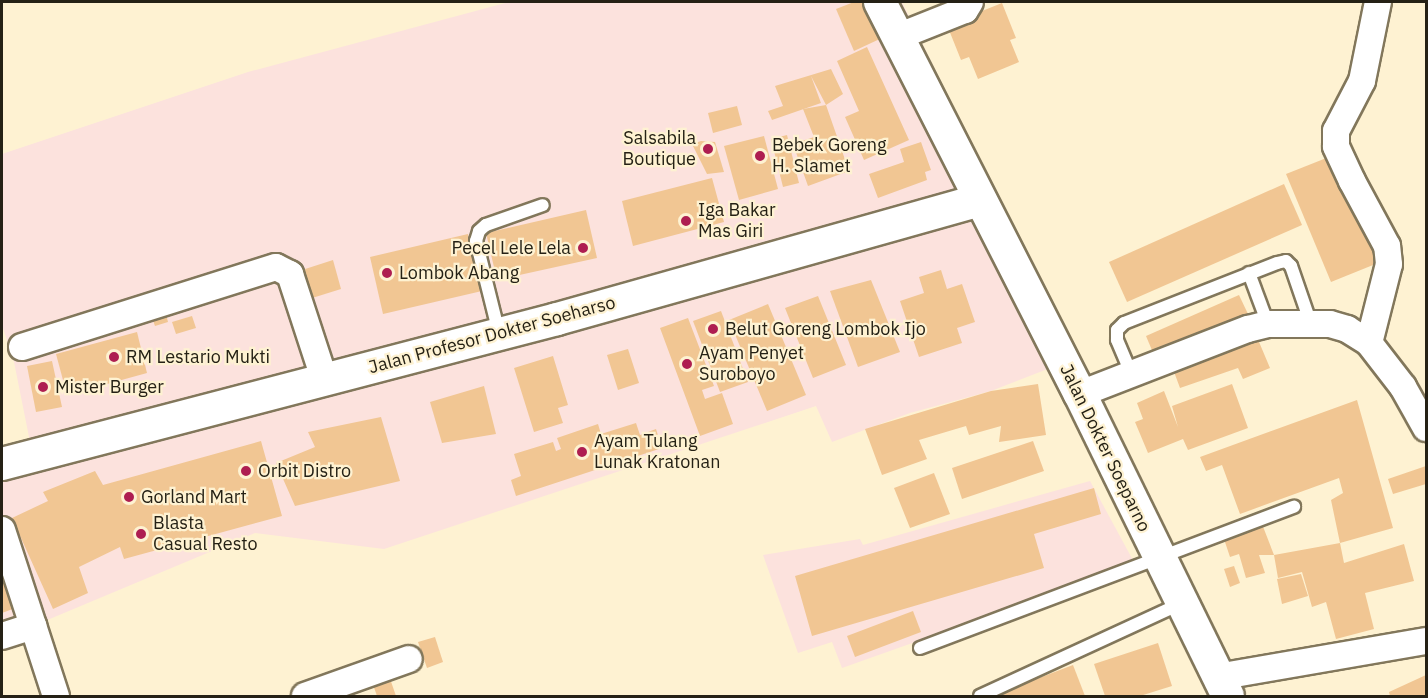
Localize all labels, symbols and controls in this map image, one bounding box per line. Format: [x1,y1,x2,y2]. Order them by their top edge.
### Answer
place label: Salsabila Boutique [623,128,696,170]
place label: Bebek Goreng H. Slamet [772,135,886,178]
marker: Salsabila Boutique [701,142,715,156]
marker: Bebek Goreng H. Slamet [753,149,767,163]
place label: Iga Bakar Mas Giri [698,200,775,242]
marker: Iga Bakar Mas Giri [679,214,693,228]
place label: Pecel Lele Lela [452,237,571,259]
marker: Pecel Lele Lela [576,241,590,255]
place label: Lombok Abang [399,262,519,284]
marker: Lombok Abang [380,266,394,280]
street label: Jalan Profesor Dokter Soeharso [366,292,618,378]
place label: Belut Goreng Lombok Ijo [725,318,926,340]
marker: Belut Goreng Lombok Ijo [706,322,720,336]
place label: Ayam Penyet Suroboyo [699,343,804,386]
place label: RM Lestario Mukti [126,346,270,368]
marker: RM Lestario Mukti [107,350,121,364]
marker: Ayam Penyet Suroboyo [680,357,694,371]
street label: Jalan Dokter Soeparno [1055,361,1155,535]
place label: Mister Burger [55,376,164,398]
marker: Mister Burger [36,380,50,394]
place label: Ayam Tulang Lunak Kratonan [594,431,720,474]
marker: Ayam Tulang Lunak Kratonan [575,445,589,459]
place label: Orbit Distro [258,460,351,482]
marker: Orbit Distro [239,464,253,478]
place label: Gorland Mart [141,486,247,508]
marker: Gorland Mart [122,490,136,504]
place label: Blasta Casual Resto [153,513,258,556]
marker: Blasta Casual Resto [134,527,148,541]

